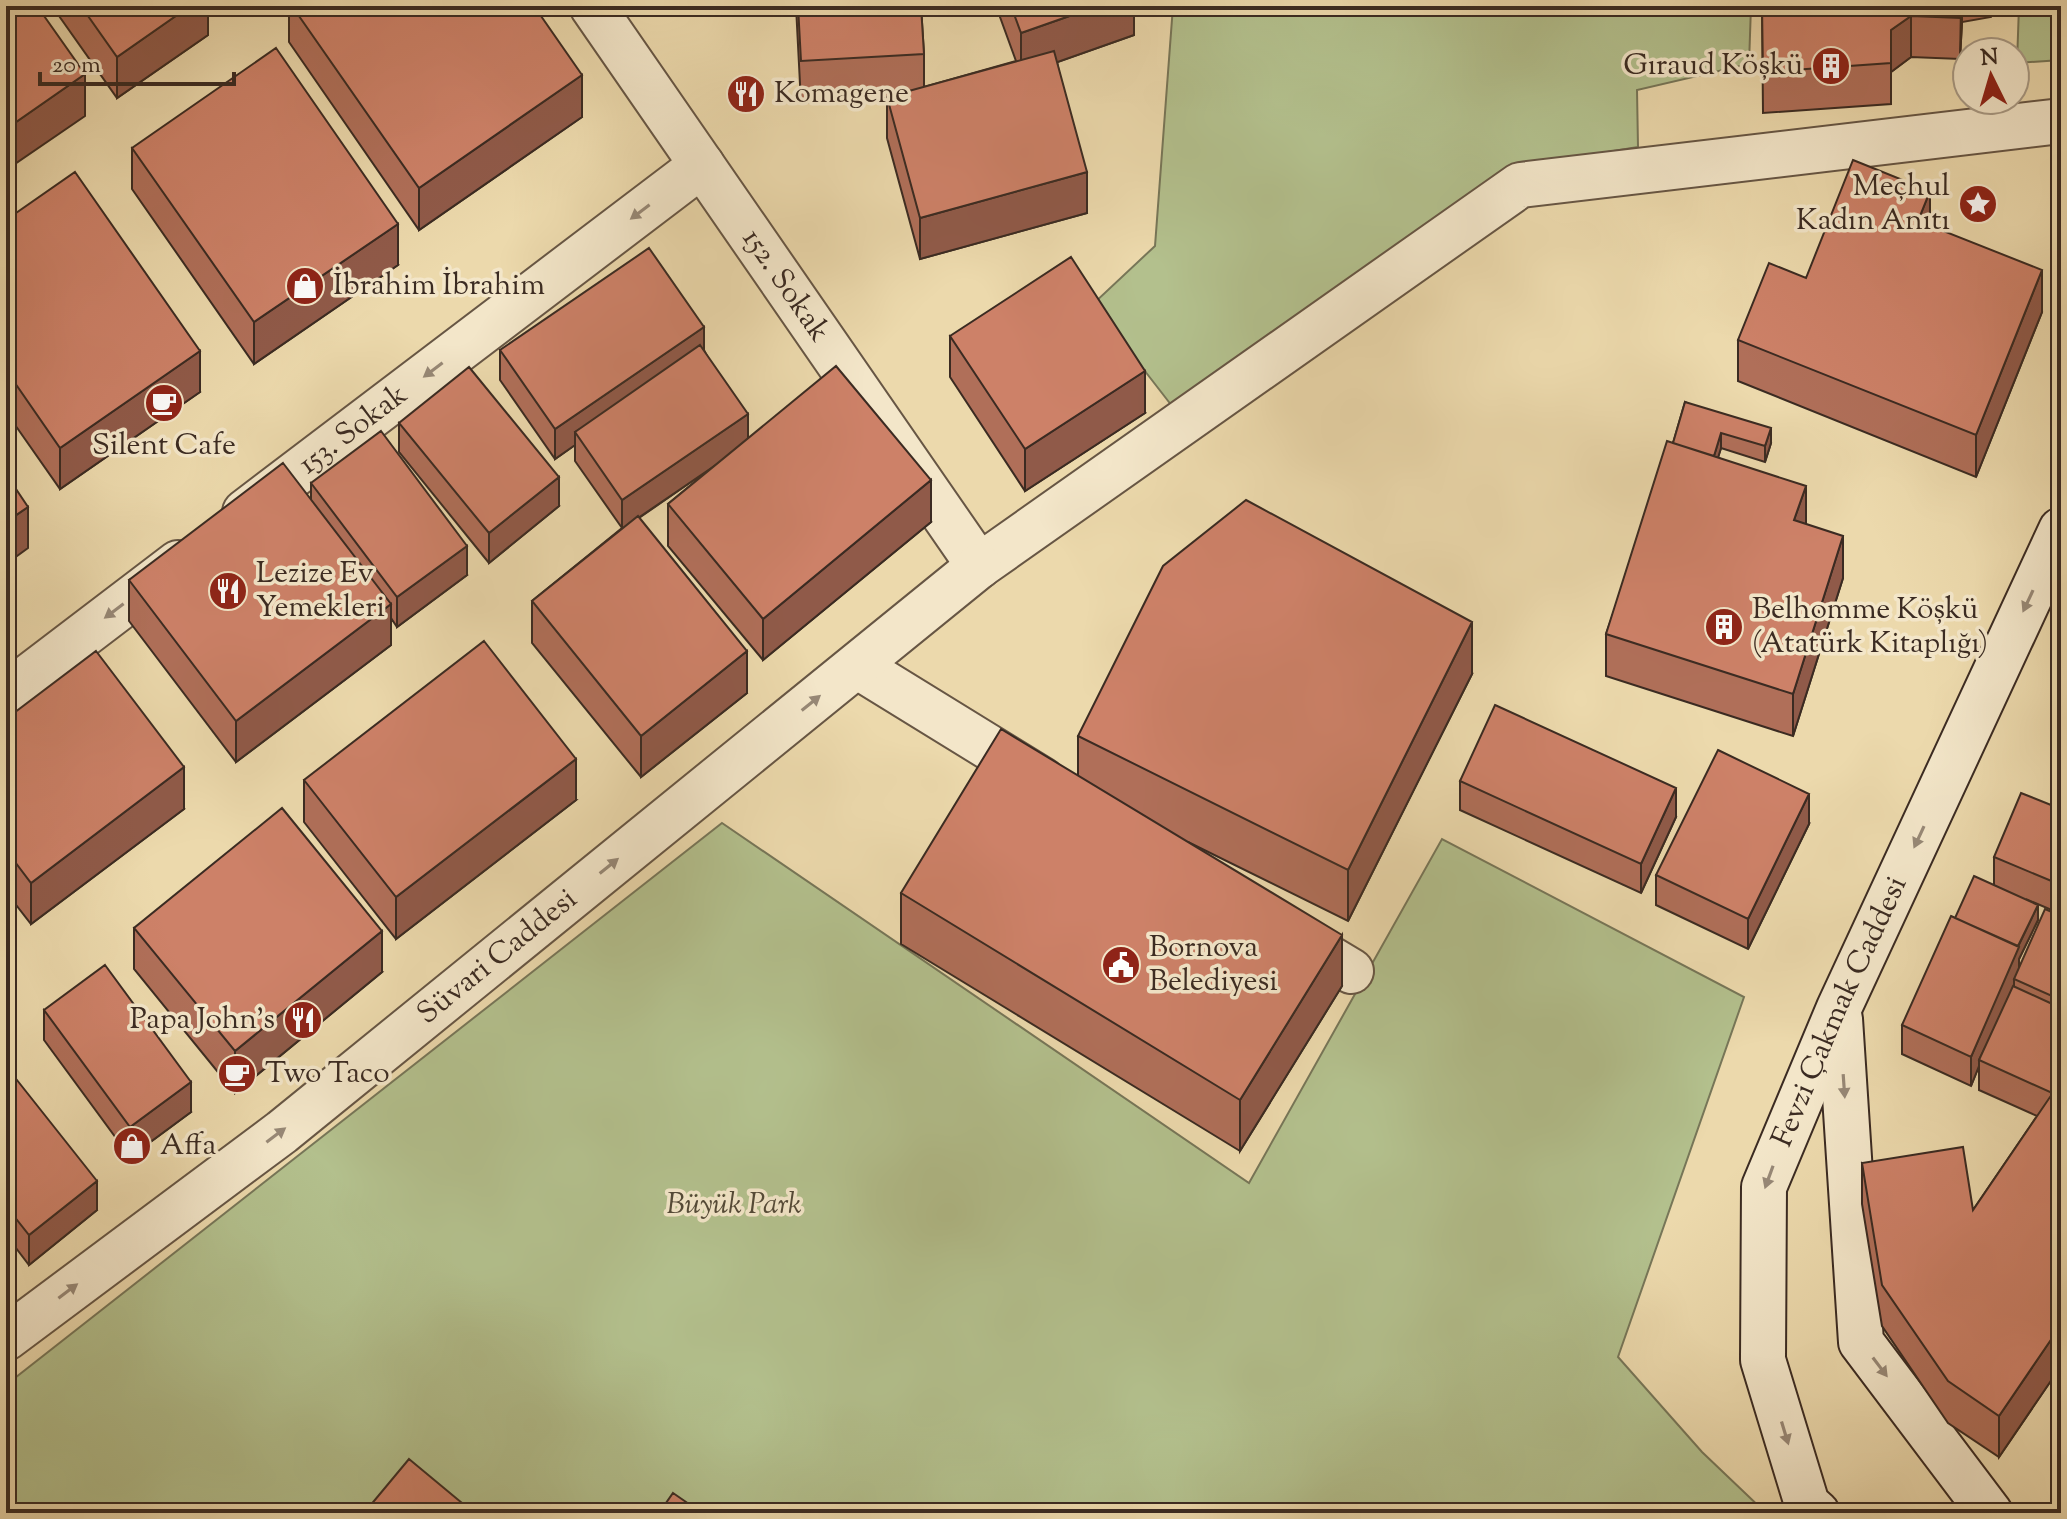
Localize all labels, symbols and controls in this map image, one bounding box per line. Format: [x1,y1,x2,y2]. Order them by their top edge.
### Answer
scale bar [40,36,234,86]
north arrow [1951,36,2031,116]
text: N [1979,42,2000,76]
place label: Gıraud Köşkü [1623,45,1803,88]
building icon: Gıraud Köşkü [1810,45,1852,87]
text: 20 m [52,49,101,83]
restaurant icon: Komagene [725,73,767,115]
place label: Komagene [774,73,909,116]
place label: Meçhul Kadın Anıtı [1796,166,1950,243]
place icon: Meçhul Kadın Anıtı [1957,183,1999,225]
one-way arrow [630,204,650,220]
street label: 152. Sokak [731,220,840,351]
shop icon: İbrahim İbrahim [284,265,326,307]
place label: İbrahim İbrahim [333,265,545,308]
one-way arrow [423,361,443,377]
street label: 153. Sokak [290,374,417,485]
cafe icon: Silent Cafe [143,382,185,424]
place label: Silent Cafe [92,425,236,468]
place label: Lezize Ev Yemekleri [256,553,385,630]
restaurant icon: Lezize Ev Yemekleri [207,570,249,612]
place label: Belhomme Köşkü (Atatürk Kitaplığı) [1752,589,1988,666]
one-way arrow [2021,589,2035,612]
one-way arrow [104,603,125,619]
building icon: Belhomme Köşkü (Atatürk Kitaplığı) [1703,606,1745,648]
one-way arrow [801,695,821,712]
one-way arrow [1912,825,1926,848]
one-way arrow [599,859,619,875]
street label: Fevzi Çakmak Caddesi [1762,869,1919,1154]
street label: Süvari Caddesi [408,879,587,1035]
place label: Bornova Belediyesi [1149,927,1278,1004]
public building icon: Bornova Belediyesi [1100,944,1142,986]
place label: Papa John's [130,999,275,1042]
restaurant icon: Papa John's [282,999,324,1041]
cafe icon: Two Taco [216,1053,258,1095]
place label: Two Taco [265,1053,390,1096]
one-way arrow [1838,1074,1851,1099]
shop icon: Affa [111,1125,153,1167]
place label: Affa [160,1125,217,1168]
one-way arrow [266,1128,287,1144]
one-way arrow [1762,1165,1775,1189]
park label: Büyük Park [666,1184,802,1227]
one-way arrow [58,1284,79,1300]
one-way arrow [1871,1357,1887,1377]
one-way arrow [1779,1421,1792,1445]

